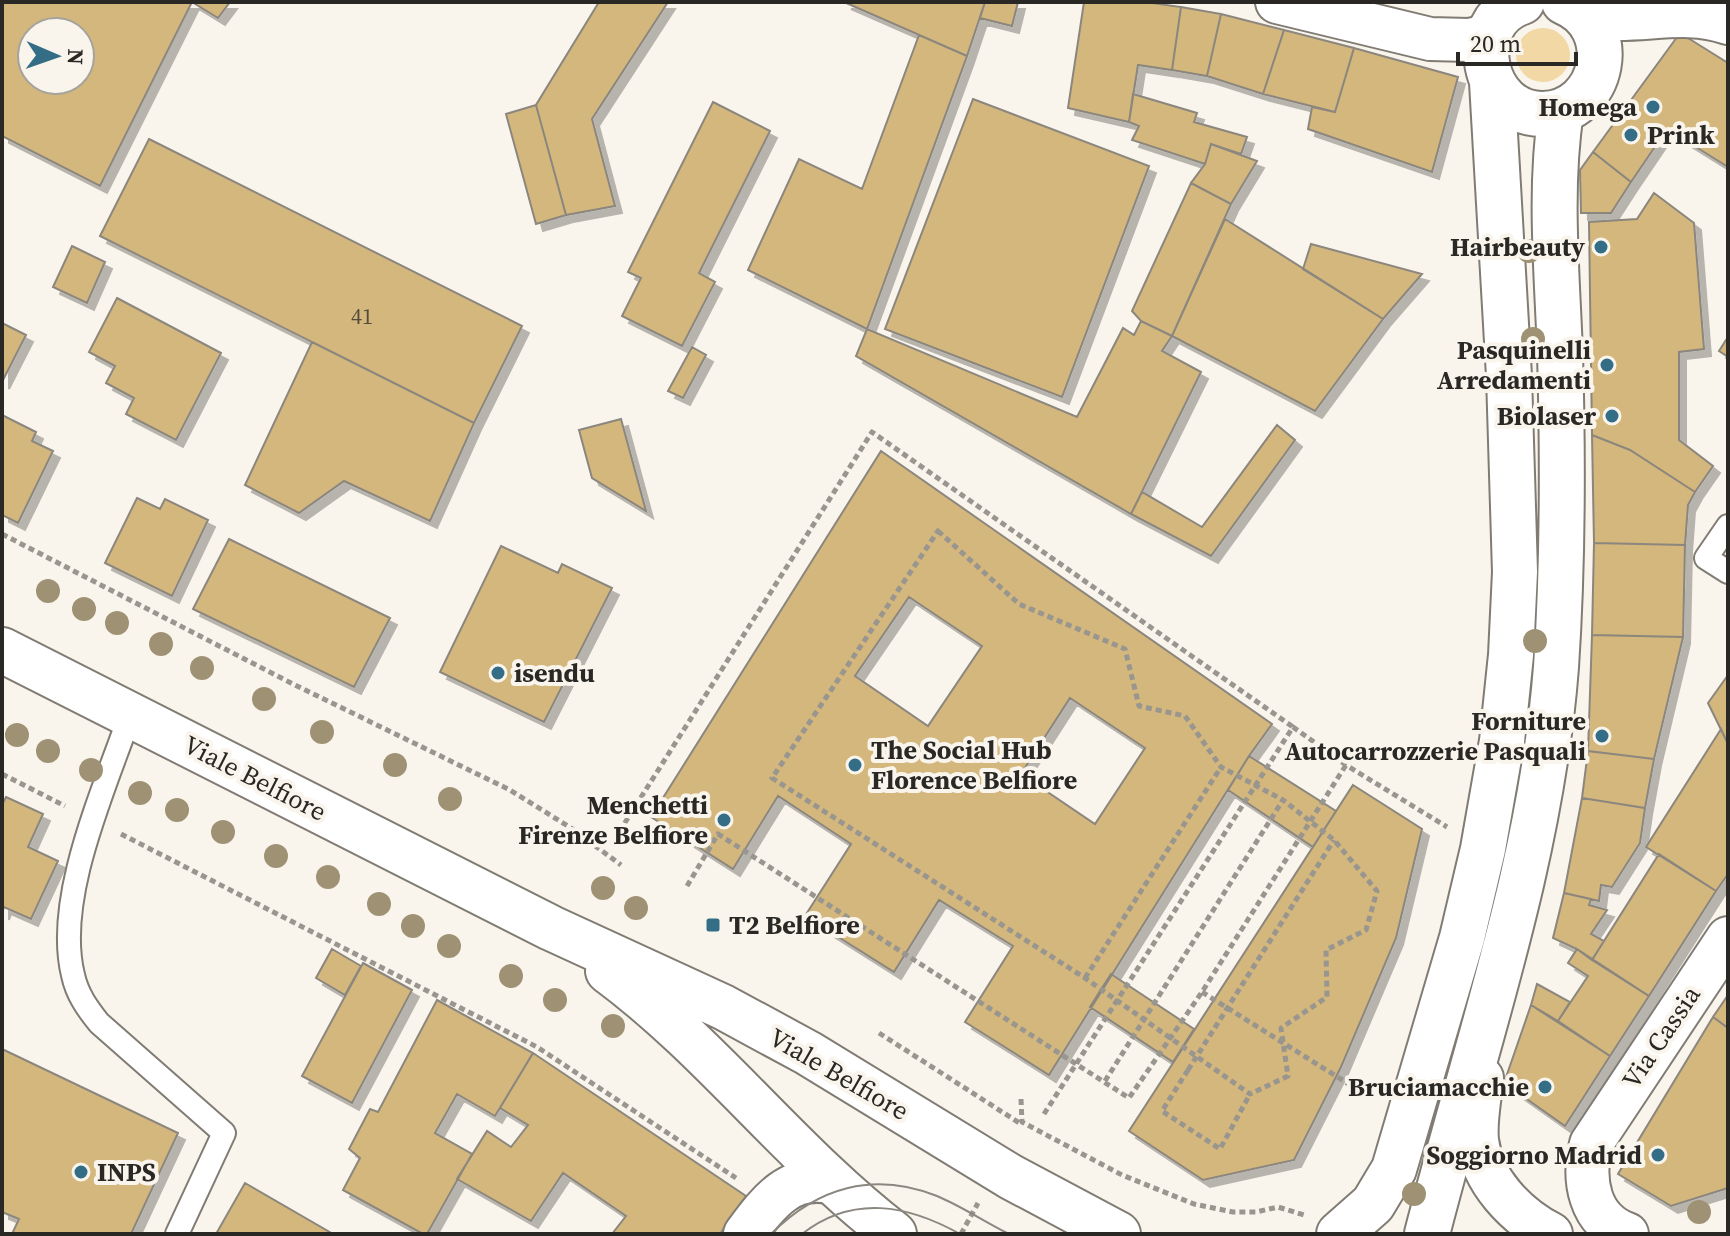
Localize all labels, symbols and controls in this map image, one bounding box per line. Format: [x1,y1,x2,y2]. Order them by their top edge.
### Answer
north arrow [16,16,96,96]
scale bar [1458,16,1576,66]
text: 20 m [1470,27,1521,60]
text: N [61,48,91,65]
place label: Homega [1538,89,1637,125]
marker: Homega [1644,98,1662,116]
place label: Prink [1647,117,1715,153]
marker: Prink [1622,126,1640,144]
place label: Hairbeauty [1450,229,1585,265]
marker: Hairbeauty [1592,238,1610,256]
house number: 41 [351,301,373,331]
place label: Pasquinelli Arredamenti [1437,332,1591,398]
marker: Pasquinelli Arredamenti [1598,356,1616,374]
place label: Biolaser [1497,398,1597,434]
marker: Biolaser [1603,407,1621,425]
place label: isendu [514,655,595,691]
marker: isendu [489,664,507,682]
place label: Forniture Autocarrozzerie Pasquali [1285,703,1586,769]
street label: Viale Belfiore [177,727,333,829]
marker: Forniture Autocarrozzerie Pasquali [1593,727,1611,745]
place label: The Social Hub Florence Belfiore [871,732,1077,798]
marker: The Social Hub Florence Belfiore [846,756,864,774]
place label: Menchetti Firenze Belfiore [518,787,708,853]
marker: Menchetti Firenze Belfiore [715,811,733,829]
place label: T2 Belfiore [729,907,860,943]
marker: T2 Belfiore [704,916,722,934]
street label: Via Cassia [1613,978,1709,1096]
street label: Viale Belfiore [762,1019,916,1129]
place label: Bruciamacchie [1348,1069,1529,1105]
marker: Bruciamacchie [1536,1078,1554,1096]
place label: Soggiorno Madrid [1426,1137,1642,1173]
marker: Soggiorno Madrid [1649,1146,1667,1164]
place label: INPS [97,1154,156,1190]
marker: INPS [72,1163,90,1181]

